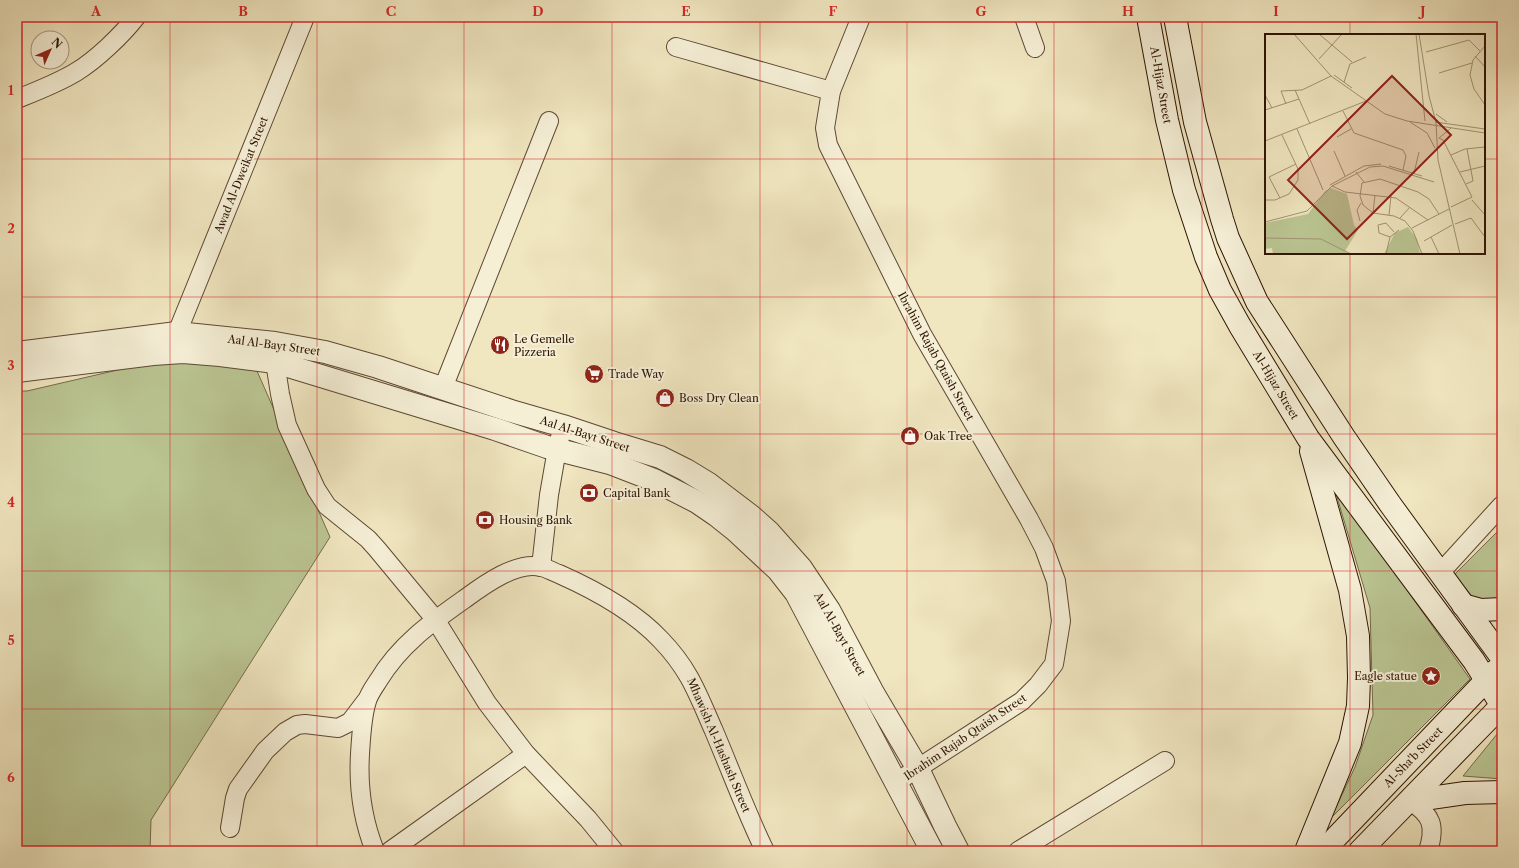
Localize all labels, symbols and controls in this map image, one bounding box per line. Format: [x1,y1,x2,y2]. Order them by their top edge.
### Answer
text: A [90,3,102,19]
text: B [238,3,248,19]
text: C [386,3,396,19]
text: D [532,3,544,19]
text: E [681,3,691,19]
text: F [829,3,838,19]
text: G [975,3,987,19]
text: H [1122,3,1134,19]
text: I [1273,3,1279,19]
text: J [1418,3,1426,19]
north arrow [30,30,70,70]
inset map [1265,34,1485,254]
text: N [49,35,66,52]
street label: Al-Hijaz Street [1147,44,1175,125]
text: 1 [8,82,14,98]
street label: Awad Al-Dweikat Street [211,114,271,236]
text: 2 [7,220,15,236]
street label: Ibrahim Rajab Qtaish Street [895,289,977,423]
street label: Aal Al-Bayt Street [226,331,321,358]
place label: Le Gemelle Pizzeria [514,332,574,359]
restaurant icon: Le Gemelle Pizzeria [489,334,511,356]
street label: Al-Hijaz Street [1249,347,1302,422]
text: 3 [7,357,15,373]
supermarket icon: Trade Way [583,363,605,385]
place label: Trade Way [608,367,665,381]
shop icon: Boss Dry Clean [654,387,676,409]
place label: Boss Dry Clean [679,391,759,405]
street label: Aal Al-Bayt Street [537,413,632,455]
shop icon: Oak Tree [899,425,921,447]
place label: Oak Tree [924,429,972,443]
bank icon: Capital Bank [578,482,600,504]
place label: Capital Bank [603,486,671,500]
text: 4 [7,494,15,510]
bank icon: Housing Bank [474,509,496,531]
place label: Housing Bank [499,513,573,527]
street label: Aal Al-Bayt Street [811,589,869,678]
text: 5 [7,632,15,648]
place icon: Eagle statue [1420,665,1442,687]
place label: Eagle statue [1354,669,1417,683]
street label: Mhawish Al-Hashash Street [684,676,754,815]
street label: Ibrahim Rajab Qtaish Street [901,691,1029,783]
street label: Al-Sha'b Street [1380,724,1445,791]
text: 6 [7,769,15,785]

